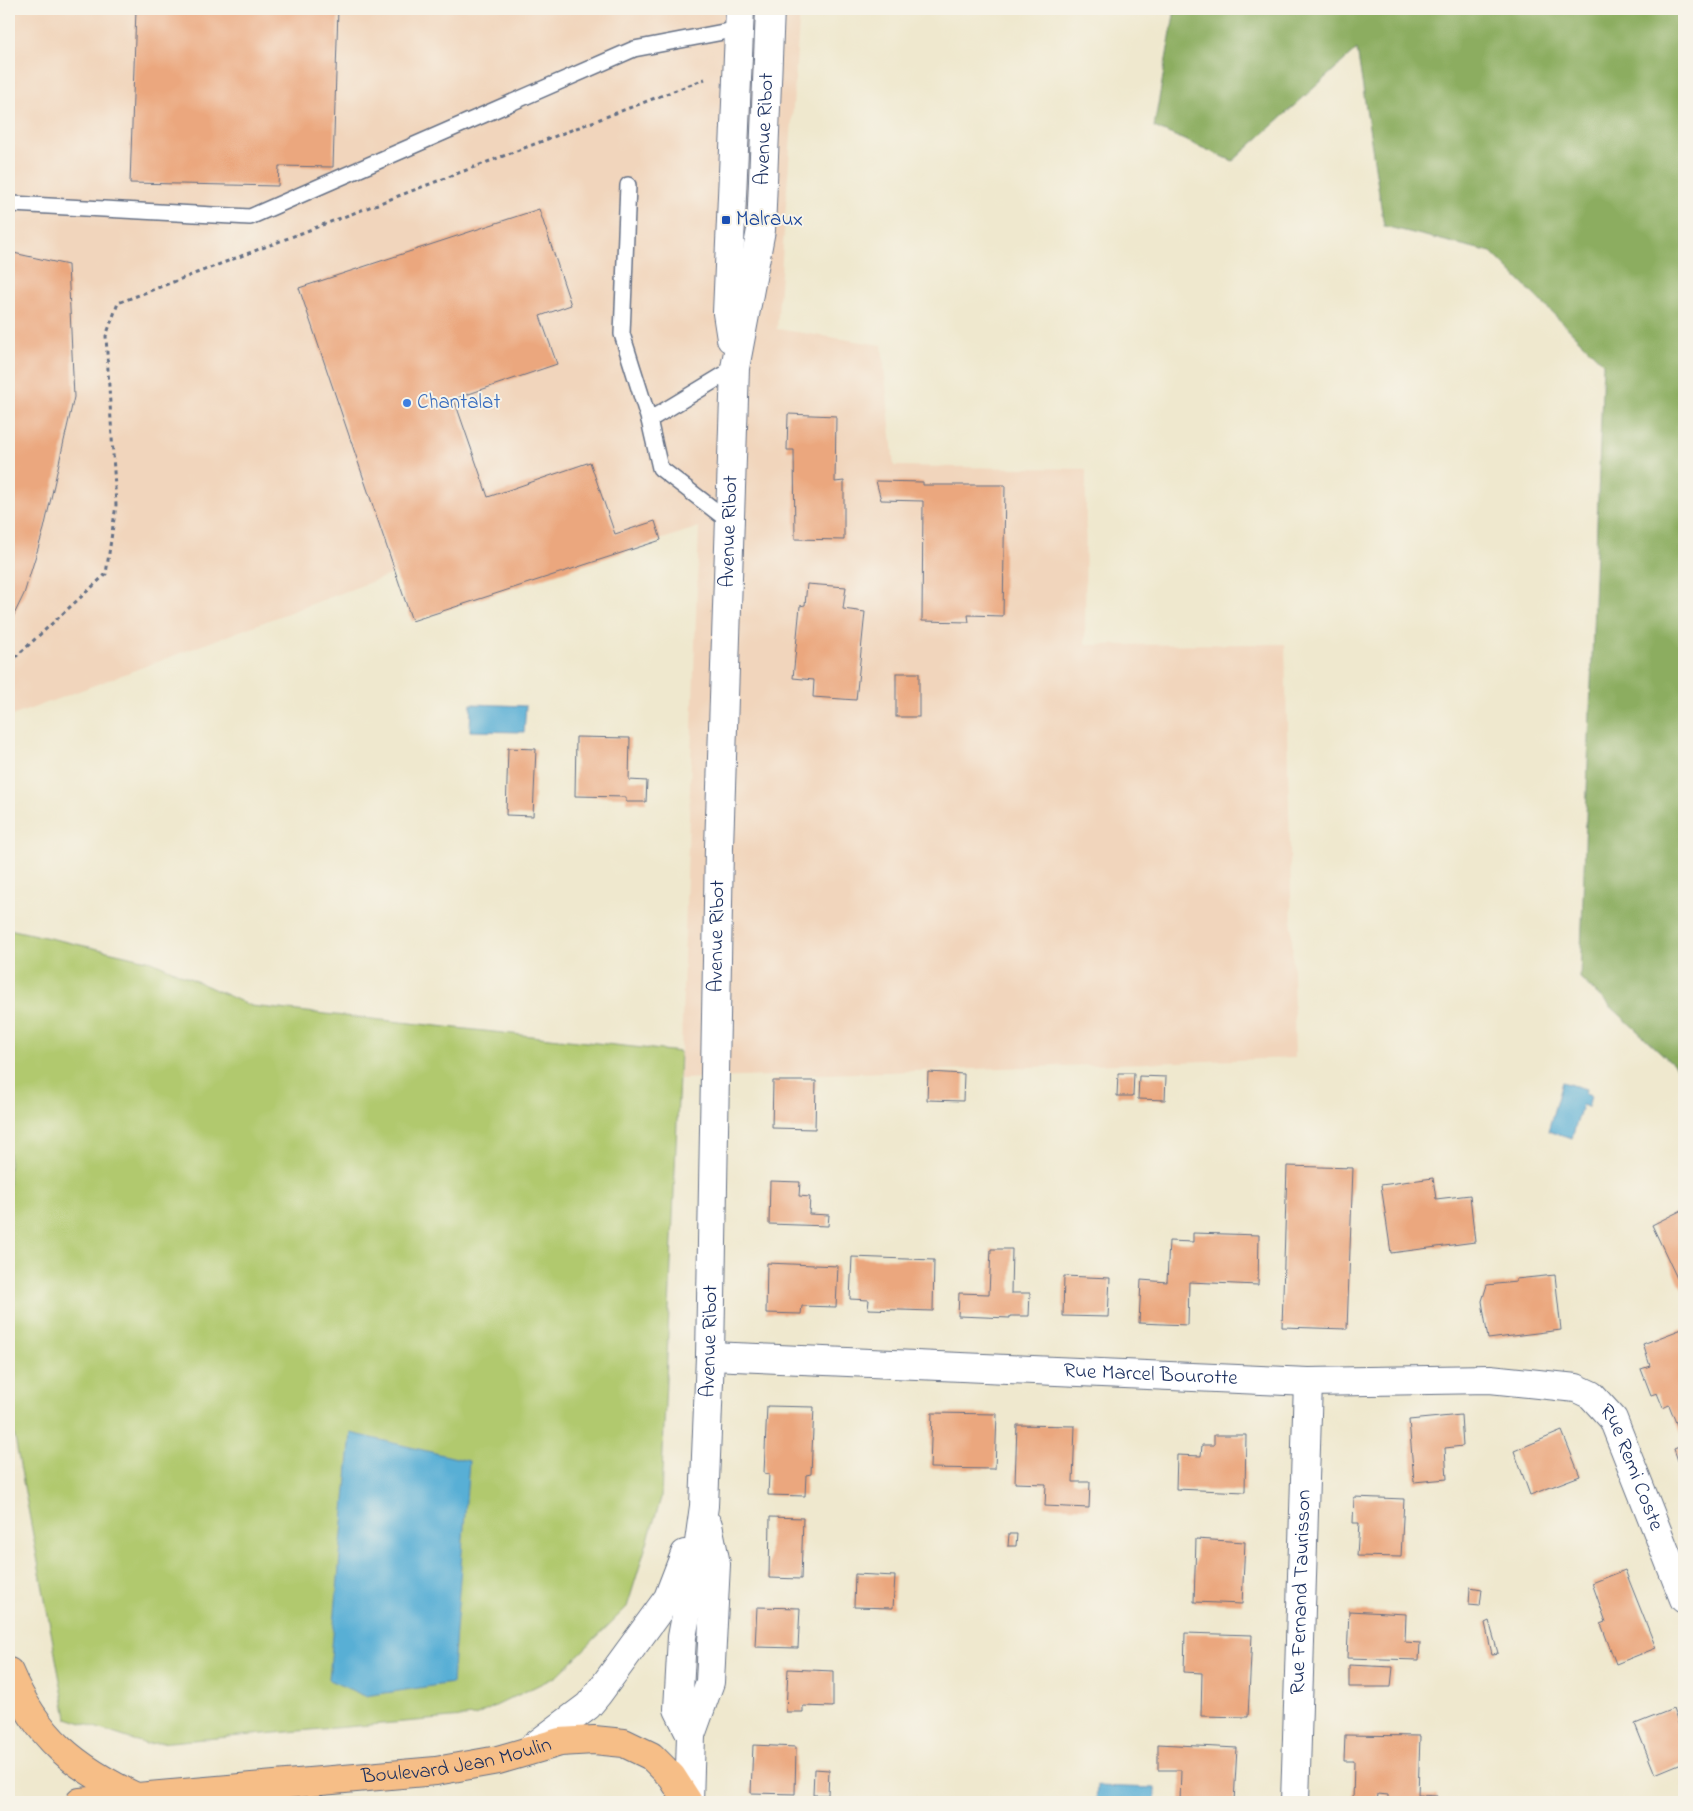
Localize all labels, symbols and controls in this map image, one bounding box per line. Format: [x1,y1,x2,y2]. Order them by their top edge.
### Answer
street label: Avenue Ribot [748,72,782,186]
place label: Malraux [736,205,803,235]
marker: Malraux [720,214,732,226]
place label: Chantalat [417,388,501,418]
marker: Chantalat [401,397,413,409]
street label: Avenue Ribot [713,475,746,588]
street label: Avenue Ribot [701,880,733,993]
street label: Avenue Ribot [693,1285,726,1398]
street label: Rue Marcel Bourotte [1063,1356,1239,1394]
street label: Rue Remi Coste [1592,1398,1671,1536]
street label: Rue Fernand Taurisson [1283,1489,1320,1695]
street label: Boulevard Jean Moulin [359,1730,555,1793]

